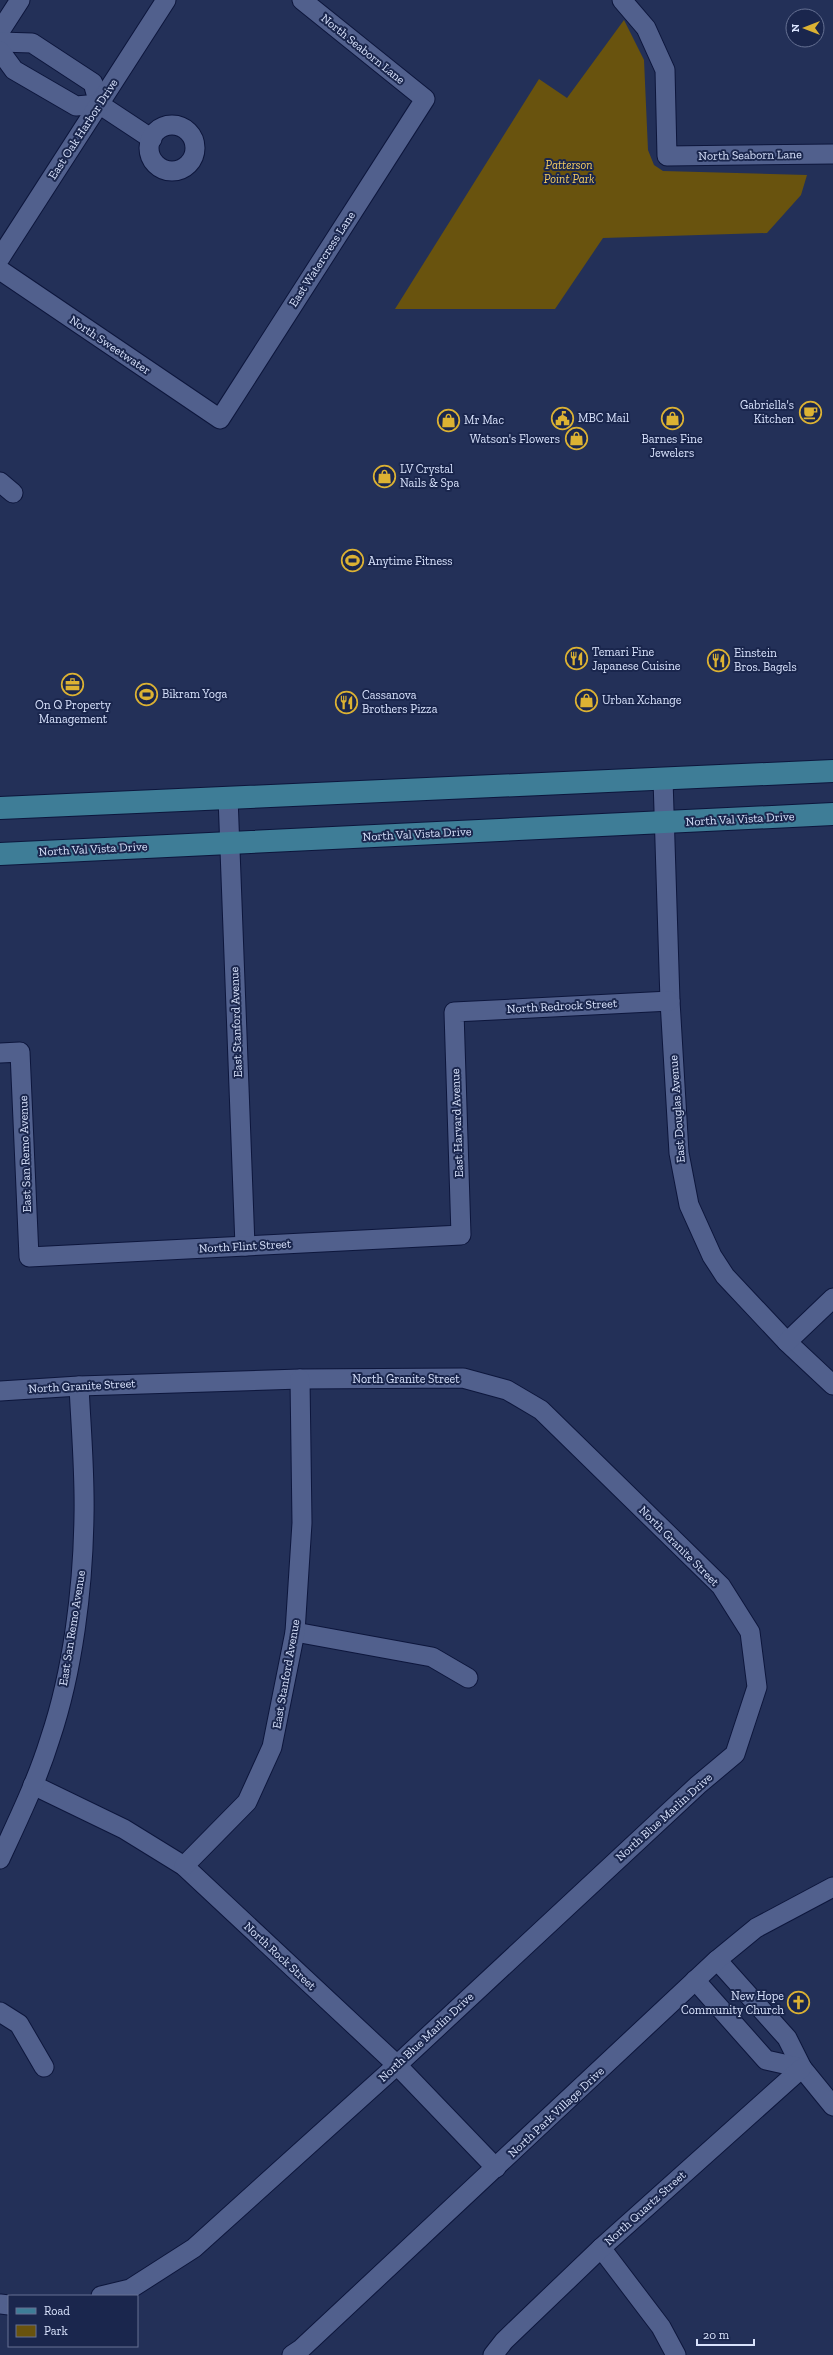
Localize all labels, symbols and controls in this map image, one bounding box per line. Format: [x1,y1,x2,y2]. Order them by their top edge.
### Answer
north arrow [785,8,825,48]
street label: North Seaborn Lane [318,11,408,87]
text: N [789,23,802,32]
street label: East Oak Harbor Drive [45,76,121,182]
street label: North Seaborn Lane [698,147,802,163]
park label: Patterson Point Park [544,158,595,186]
street label: East Watercress Lane [286,208,358,309]
street label: North Sweetwater [67,313,153,377]
place label: Gabriella's Kitchen [740,398,794,426]
cafe icon: Gabriella's Kitchen [797,399,823,425]
public building icon: MBC Mail [550,405,576,431]
shop icon: Barnes Fine Jewelers [659,405,685,431]
shop icon: Mr Mac [436,407,462,433]
place label: MBC Mail [578,411,629,425]
place label: Mr Mac [464,413,504,427]
shop icon: Watson's Flowers [563,426,589,452]
place label: Watson's Flowers [470,432,560,446]
place label: Barnes Fine Jewelers [641,432,703,460]
place label: LV Crystal Nails & Spa [400,462,459,490]
shop icon: LV Crystal Nails & Spa [372,463,398,489]
sports icon: Anytime Fitness [340,548,366,574]
place label: Anytime Fitness [368,554,453,568]
place label: Temari Fine Japanese Cuisine [592,645,681,673]
restaurant icon: Temari Fine Japanese Cuisine [564,646,590,672]
place label: Einstein Bros. Bagels [734,646,797,674]
restaurant icon: Einstein Bros. Bagels [706,647,732,673]
office icon: On Q Property Management [60,671,86,697]
sports icon: Bikram Yoga [134,681,160,707]
place label: Bikram Yoga [162,687,228,701]
shop icon: Urban Xchange [574,687,600,713]
place label: Cassanova Brothers Pizza [362,688,438,716]
restaurant icon: Cassanova Brothers Pizza [333,689,359,715]
place label: Urban Xchange [602,693,682,707]
place label: On Q Property Management [35,698,112,726]
street label: North Val Vista Drive [685,809,795,829]
street label: North Val Vista Drive [362,824,472,844]
street label: North Val Vista Drive [38,839,148,859]
street label: East Stanford Avenue [227,966,245,1078]
street label: North Redrock Street [507,996,618,1016]
street label: East Douglas Avenue [666,1054,688,1163]
street label: East Harvard Avenue [448,1068,466,1178]
street label: East San Remo Avenue [16,1095,34,1213]
street label: North Flint Street [198,1237,292,1255]
street label: North Granite Street [352,1372,460,1386]
street label: North Granite Street [28,1376,137,1396]
street label: North Granite Street [636,1503,722,1589]
street label: East San Remo Avenue [56,1569,88,1687]
street label: East Stanford Avenue [269,1618,303,1730]
street label: North Blue Marlin Drive [613,1770,715,1864]
street label: North Rock Street [241,1919,319,1993]
street label: North Blue Marlin Drive [376,1989,477,2085]
place label: New Hope Community Church [681,1989,784,2017]
church icon: New Hope Community Church [786,1990,812,2016]
street label: North Park Village Drive [505,2064,607,2160]
street label: North Quartz Street [602,2168,689,2248]
legend [8,2295,138,2347]
text: Road [44,2304,70,2318]
scale bar [697,2321,754,2347]
text: Park [44,2324,69,2338]
text: 20 m [703,2328,730,2342]

